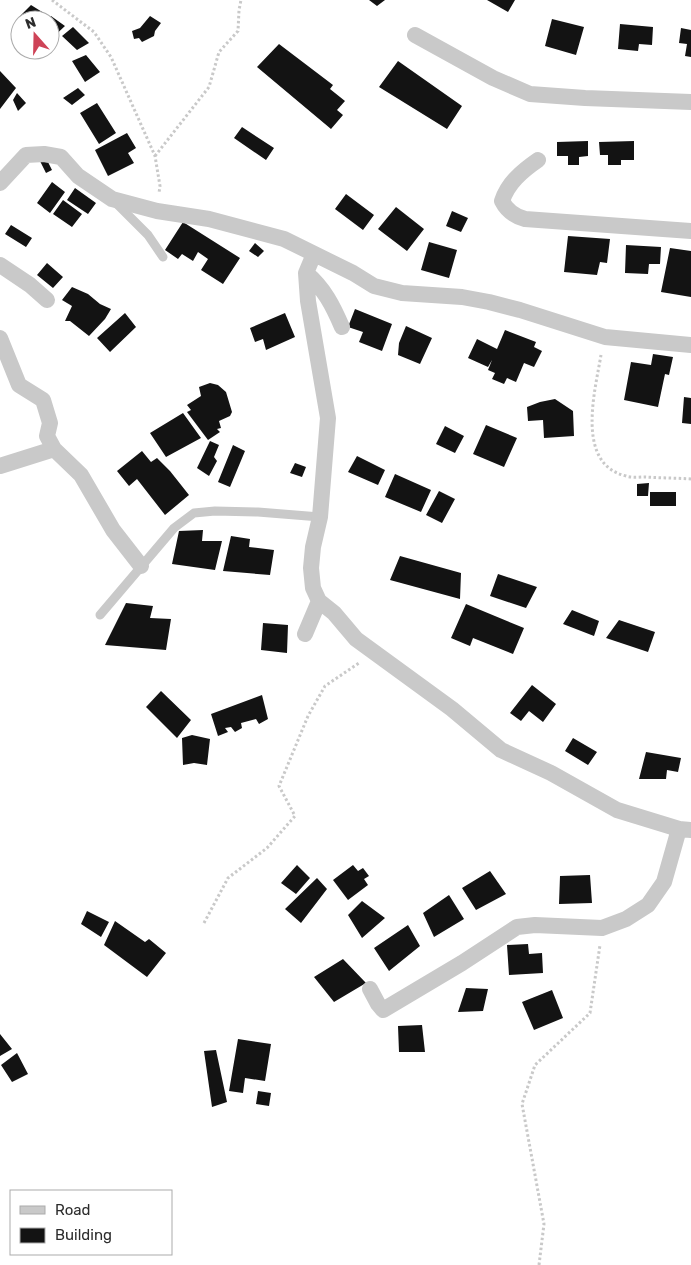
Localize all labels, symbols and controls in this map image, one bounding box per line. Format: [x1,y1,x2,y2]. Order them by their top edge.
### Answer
north arrow [10,10,60,60]
text: N [23,14,38,33]
legend [10,1190,172,1255]
text: Road [55,1201,91,1219]
text: Building [55,1226,112,1244]

